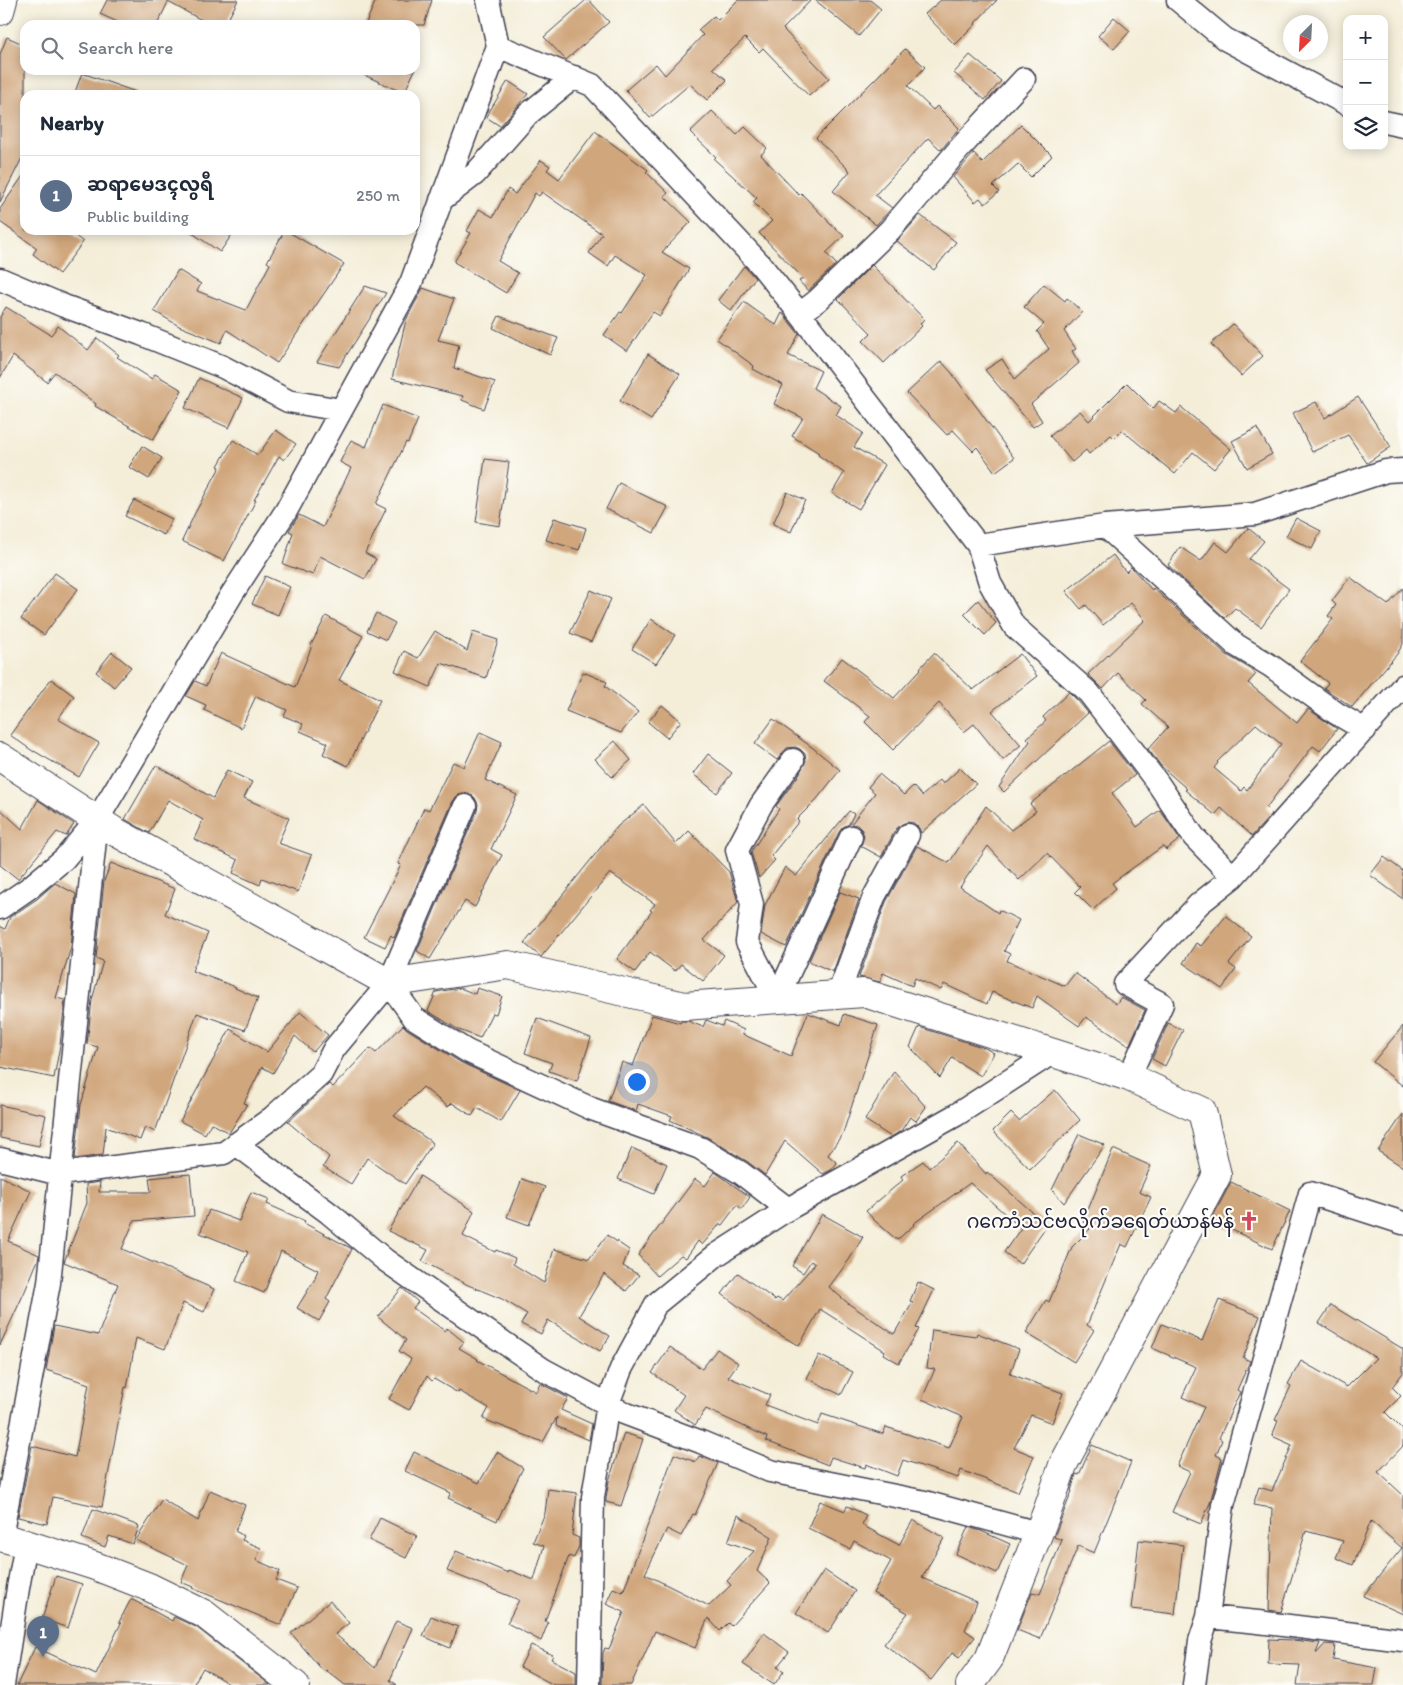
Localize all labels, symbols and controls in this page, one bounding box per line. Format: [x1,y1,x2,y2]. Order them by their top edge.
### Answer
north arrow [1283,15,1328,60]
map controls [1343,15,1388,150]
button: + [1343,15,1388,60]
search box [20,20,420,75]
icon: search [38,34,66,62]
text: Search here [78,36,173,59]
button: − [1343,60,1388,105]
button: layers [1343,105,1388,150]
text: Nearby [40,110,104,135]
text: ဆရာမေဒၚလွရီ [87,173,213,196]
text: 1 [52,186,60,205]
text: 250 m [356,186,400,205]
text: Public building [87,207,189,226]
your location [624,1069,650,1095]
place label: ဂကောံသင်ဗလိုက်ခရေတ်ယာန်မန် [967,1207,1234,1238]
church icon: ဂကောံသင်ဗလိုက်ခရေတ်ယာန်မန် [1238,1210,1260,1232]
pin: 1 [27,1616,59,1657]

